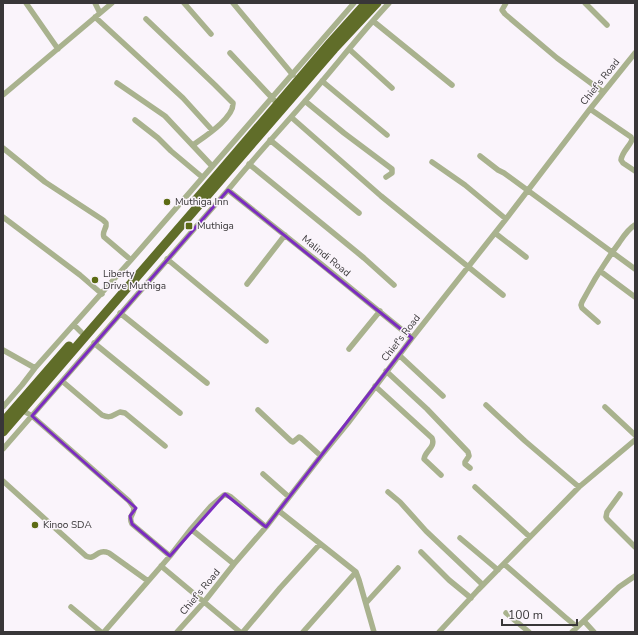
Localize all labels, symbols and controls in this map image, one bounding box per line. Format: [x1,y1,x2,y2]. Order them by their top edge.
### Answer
street label: Chief's Road [577,56,623,108]
place label: Muthiga Inn [175,195,228,209]
marker: Muthiga Inn [162,197,172,207]
place label: Muthiga [197,219,234,233]
marker: Muthiga [184,221,194,231]
street label: Malindi Road [299,232,353,280]
place label: Liberty Drive Muthiga [103,267,166,293]
marker: Liberty Drive Muthiga [90,275,100,285]
street label: Chief's Road [378,311,424,364]
place label: Kinoo SDA [43,518,92,532]
marker: Kinoo SDA [30,520,40,530]
street label: Chief's Road [177,566,224,618]
scale bar [502,601,577,627]
text: 100 m [508,607,543,623]

